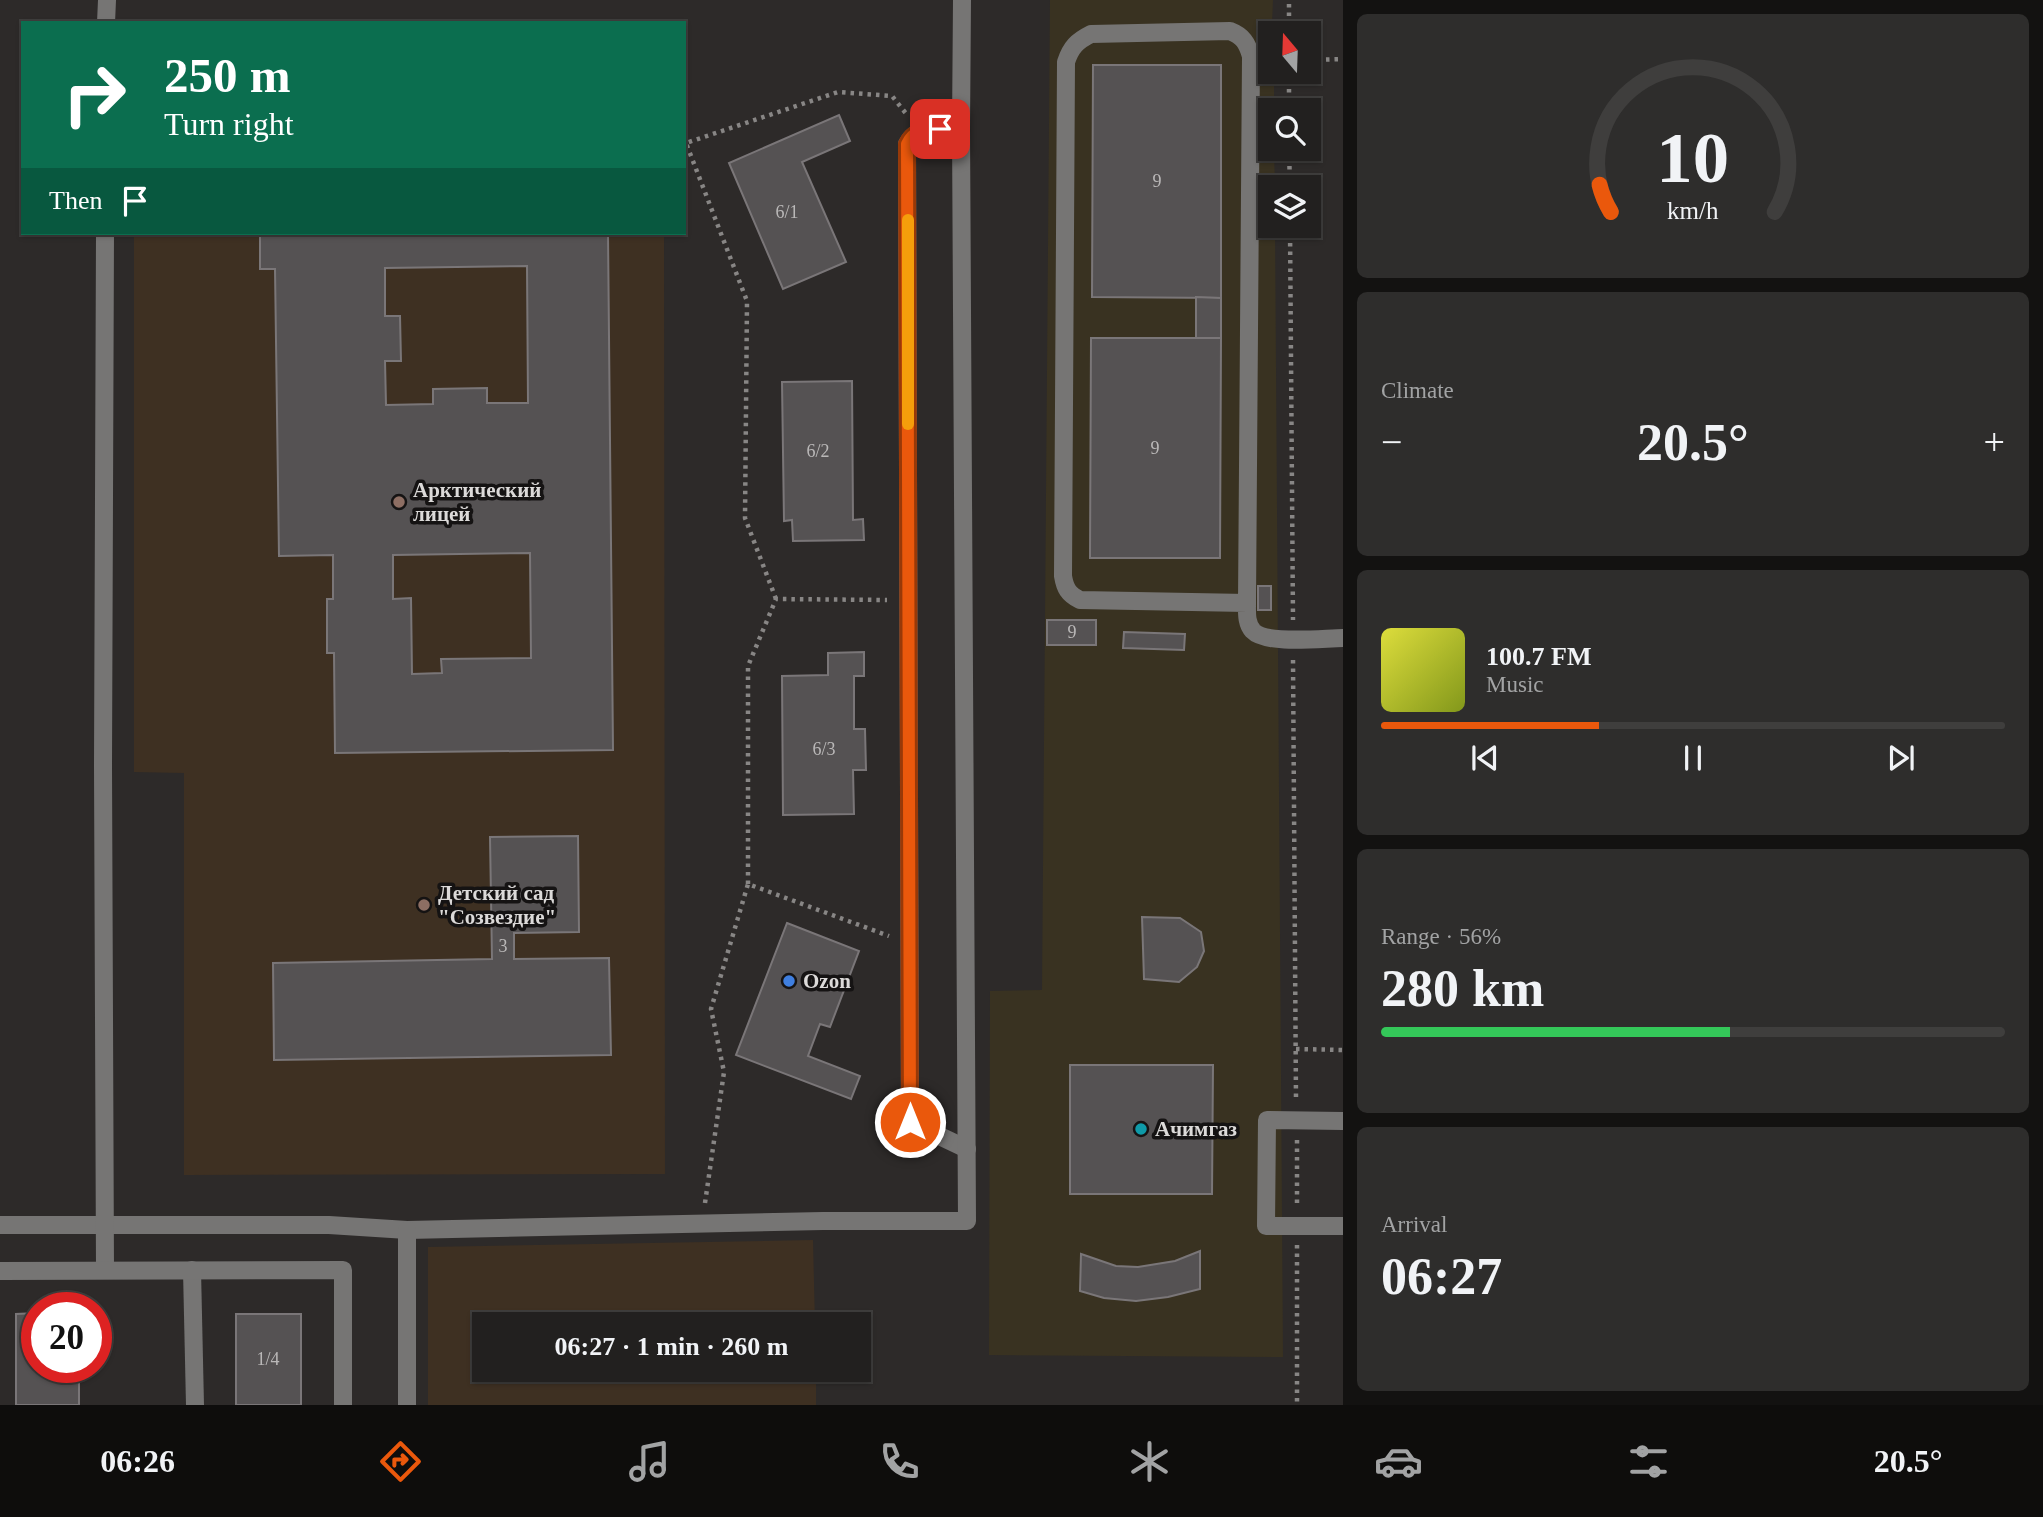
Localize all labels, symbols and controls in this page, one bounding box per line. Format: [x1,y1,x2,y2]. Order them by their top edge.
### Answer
north arrow [1258,21,1321,84]
map controls [1258,21,1321,238]
text: 250 m [164,48,291,103]
icon: right [49,49,140,140]
button: search [1258,98,1321,161]
pin [910,99,970,159]
text: Turn right [164,106,294,142]
icon: arrive [921,110,959,148]
text: 10 [1657,117,1729,198]
house number: 9 [1153,171,1162,191]
button: layers [1258,175,1321,238]
icon: arrive [116,182,154,220]
text: Then [49,186,102,215]
text: km/h [1667,197,1719,224]
house number: 6/1 [775,202,799,222]
text: Climate [1381,378,1454,403]
text: 20.5° [1637,414,1749,471]
text: − [1381,421,1402,463]
text: + [1984,421,2005,463]
house number: 9 [1151,438,1160,458]
house number: 6/2 [806,441,830,461]
place label: Арктический лицей [413,478,541,526]
marker: Арктический лицей [391,494,407,510]
house number: 9 [1068,622,1077,642]
text: 100.7 FM [1486,642,1591,671]
text: Music [1486,672,1544,697]
house number: 6/3 [812,739,836,759]
icon: previous [1466,739,1504,777]
icon: pause [1674,739,1712,777]
icon: next [1882,739,1920,777]
place label: Детский сад "Созвездие" [438,881,556,929]
marker: Детский сад "Созвездие" [416,897,432,913]
text: Range · 56% [1381,924,1501,949]
house number: 3 [499,936,508,956]
text: 280 km [1381,960,1544,1017]
place label: Ozon [803,969,851,993]
marker: Ozon [781,973,797,989]
position arrow [873,1085,947,1159]
place label: Ачимгаз [1155,1117,1237,1141]
marker: Ачимгаз [1133,1121,1149,1137]
text: Arrival [1381,1212,1447,1237]
text: 06:27 [1381,1248,1502,1305]
speed limit sign: 20 [21,1292,112,1383]
text: 06:27 · 1 min · 260 m [555,1332,789,1361]
house number: 1/4 [256,1349,280,1369]
icon: directions [376,1437,425,1486]
icon: music [625,1437,674,1486]
icon: phone [875,1437,924,1486]
icon: climate [1125,1437,1174,1486]
icon: car [1374,1437,1423,1486]
icon: filters [1624,1437,1673,1486]
text: 06:26 [100,1443,175,1479]
text: 20.5° [1874,1443,1943,1479]

